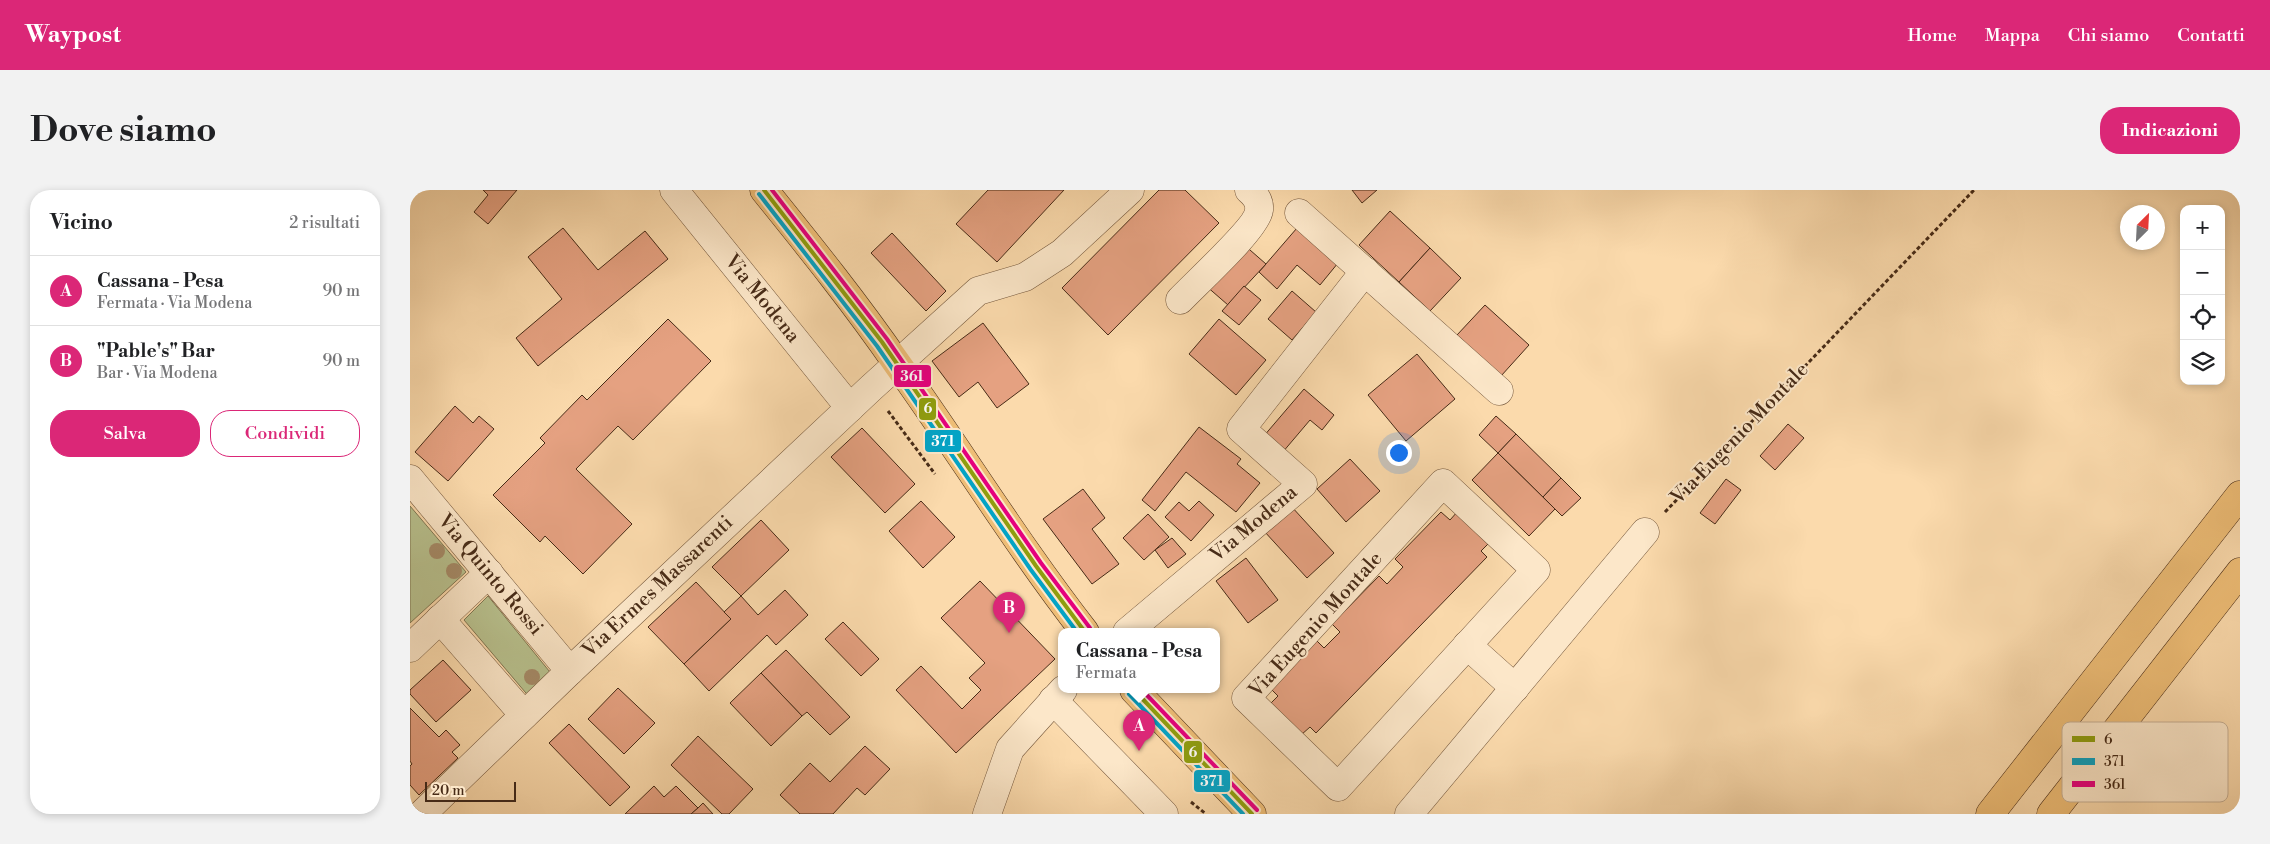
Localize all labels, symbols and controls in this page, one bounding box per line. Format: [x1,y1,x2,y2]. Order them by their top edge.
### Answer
text: Waypost [25,20,121,50]
text: Home [1907,24,1957,47]
text: Mappa [1985,24,2040,47]
text: Chi siamo [2068,24,2149,47]
text: Contatti [2177,24,2245,47]
button: Indicazioni [2100,107,2240,154]
text: Dove siamo [30,109,217,152]
north arrow [2120,205,2165,250]
map controls [2180,205,2225,385]
button: + [2180,205,2225,250]
text: Vicino [50,210,113,236]
text: 2 risultati [289,213,360,233]
street label: Via Modena [718,249,806,349]
button: − [2180,250,2225,295]
text: Cassana - Pesa [97,269,224,293]
text: A [60,281,72,301]
text: 90 m [322,281,360,301]
text: Fermata · Via Modena [97,293,252,313]
button: locate [2180,295,2225,340]
text: "Pable's" Bar [97,339,215,363]
button: layers [2180,340,2225,385]
text: B [60,351,72,371]
text: 90 m [322,351,360,371]
street label: Via Eugenio Montale [1665,358,1814,511]
text: Bar · Via Modena [97,363,218,383]
line badge: 361 [893,364,932,388]
text: 361 [900,368,924,386]
line badge: 6 [918,397,937,421]
text: 6 [924,400,933,418]
button: Salva [50,410,200,457]
button: Condividi [210,410,360,457]
line badge: 371 [924,429,962,453]
text: 371 [931,433,955,451]
your location [1386,440,1412,466]
street label: Via Modena [1204,480,1303,568]
street label: Via Quinto Rossi [431,508,548,641]
street label: Via Ermes Massarenti [577,510,739,664]
street label: Via Eugenio Montale [1243,547,1388,704]
pin: B [993,592,1025,633]
popup [1058,628,1220,693]
text: Cassana - Pesa [1076,639,1202,663]
text: Fermata [1076,663,1137,683]
pin: A [1123,710,1155,751]
legend [2062,722,2228,802]
text: 6 [2104,731,2113,749]
line badge: 6 [1183,740,1203,764]
text: 6 [1189,744,1198,762]
text: 371 [2104,753,2125,771]
line badge: 371 [1193,769,1231,793]
text: 371 [1200,773,1224,791]
text: 361 [2104,776,2126,794]
scale bar [425,779,516,802]
text: 20 m [432,782,464,800]

